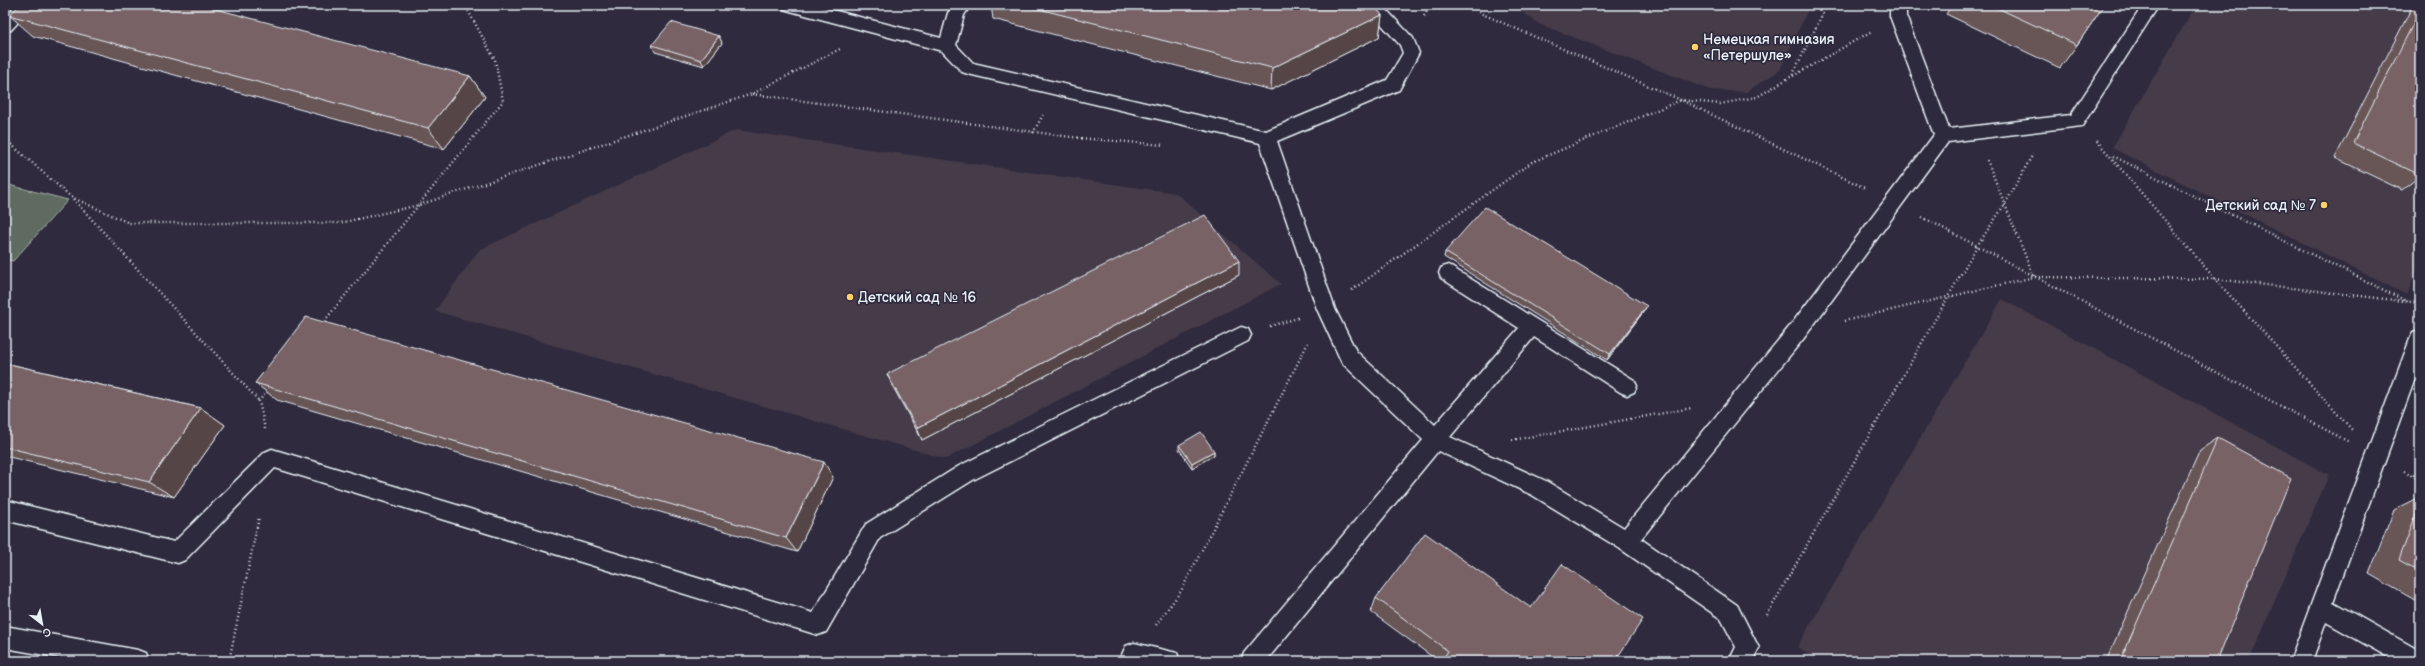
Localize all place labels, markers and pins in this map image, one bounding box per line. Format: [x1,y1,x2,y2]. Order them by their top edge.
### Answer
place label: Немецкая гимназия «Петершуле» [1703,31,1835,64]
marker: Немецкая гимназия «Петершуле» [1690,42,1700,52]
place label: Детский сад № 7 [2205,197,2316,214]
marker: Детский сад № 7 [2319,200,2329,210]
place label: Детский сад № 16 [858,289,977,306]
marker: Детский сад № 16 [845,292,855,302]

